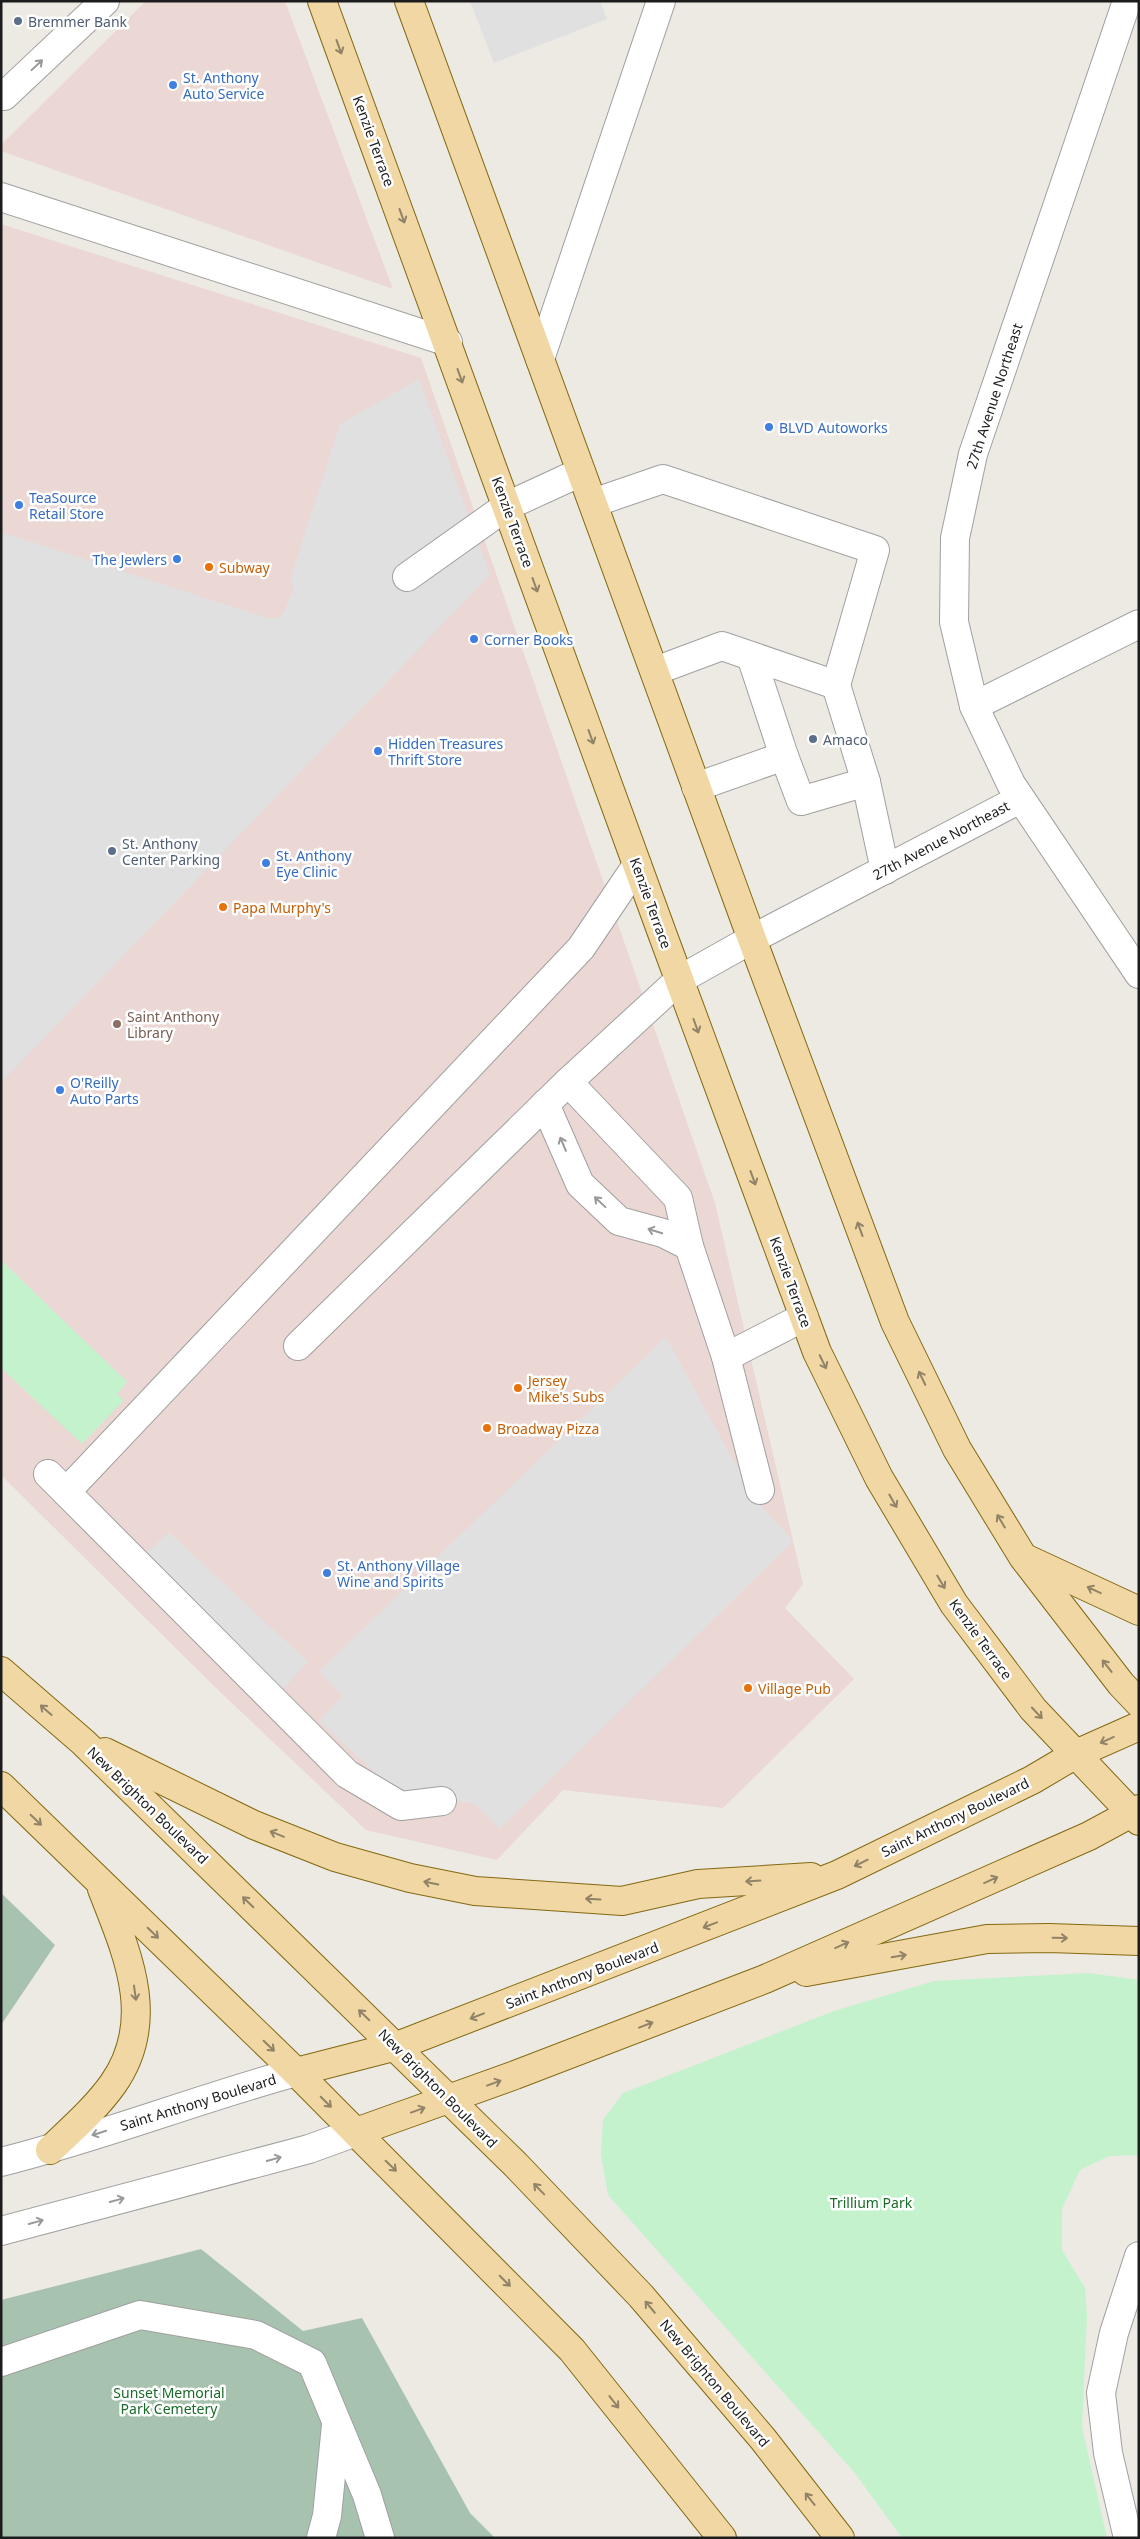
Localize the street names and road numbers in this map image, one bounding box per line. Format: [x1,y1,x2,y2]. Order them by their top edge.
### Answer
street label: Kenzie Terrace [349,93,399,189]
street label: 27th Avenue Northeast [961,321,1027,471]
street label: Kenzie Terrace [488,474,538,570]
street label: 27th Avenue Northeast [869,796,1013,884]
street label: Kenzie Terrace [626,855,676,951]
street label: Kenzie Terrace [766,1234,816,1330]
street label: Kenzie Terrace [945,1595,1017,1683]
street label: New Brighton Boulevard [83,1742,213,1868]
street label: Saint Anthony Boulevard [878,1773,1032,1861]
street label: Saint Anthony Boulevard [503,1937,661,2013]
street label: New Brighton Boulevard [374,2024,502,2152]
street label: Saint Anthony Boulevard [118,2069,278,2135]
street label: New Brighton Boulevard [656,2315,774,2451]

